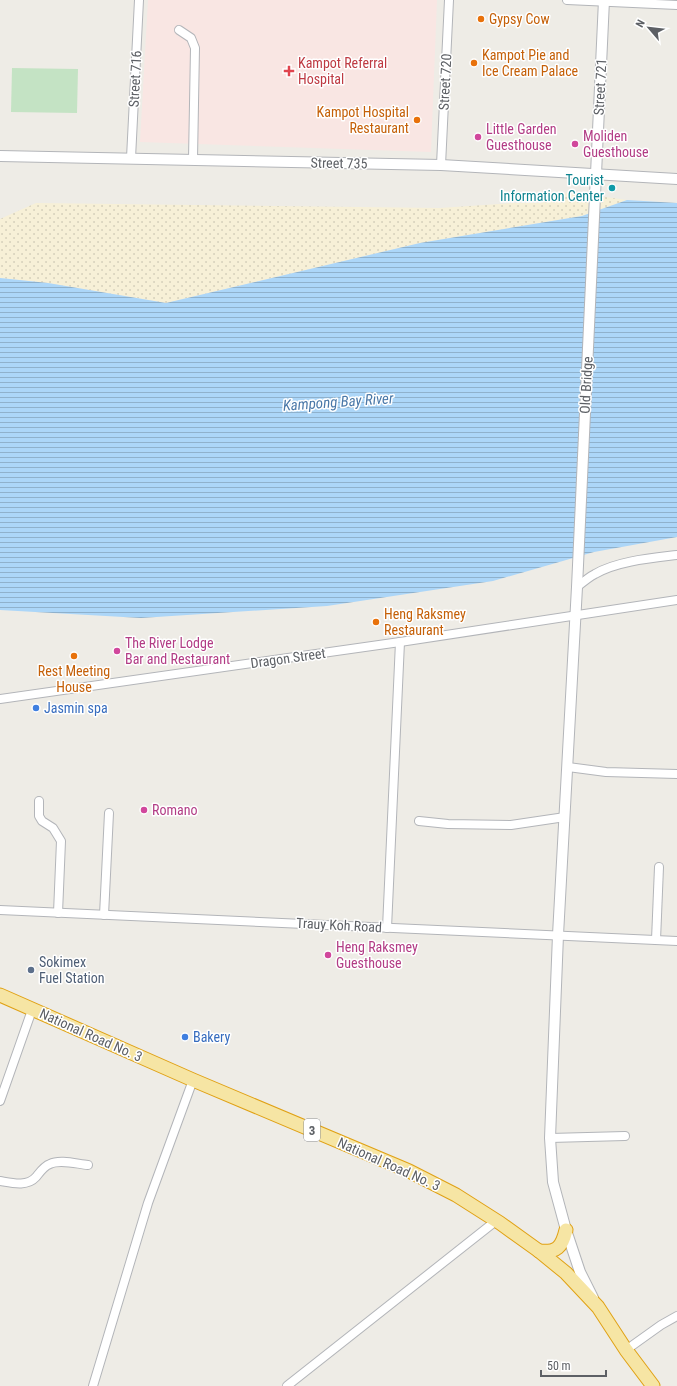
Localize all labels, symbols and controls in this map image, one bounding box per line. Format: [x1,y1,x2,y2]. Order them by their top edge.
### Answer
north arrow [629,8,669,48]
place label: Gypsy Cow [489,11,550,27]
marker: Gypsy Cow [476,14,486,24]
text: N [633,17,648,30]
place label: Kampot Pie and Ice Cream Palace [482,47,579,79]
street label: Street 716 [126,50,144,108]
street label: Street 720 [436,53,454,111]
place label: Kampot Referral Hospital [298,55,387,87]
marker: Kampot Pie and Ice Cream Palace [469,58,479,68]
street label: Street 721 [591,58,609,116]
marker: Kampot Referral Hospital [283,65,295,77]
place label: Kampot Hospital Restaurant [317,104,409,136]
marker: Kampot Hospital Restaurant [412,115,422,125]
place label: Little Garden Guesthouse [486,121,557,153]
place label: Moliden Guesthouse [583,128,649,160]
marker: Little Garden Guesthouse [473,132,483,142]
marker: Moliden Guesthouse [570,139,580,149]
street label: Street 735 [310,155,368,171]
place label: Tourist Information Center [500,172,604,204]
marker: Tourist Information Center [607,183,617,193]
street label: Old Bridge [577,356,596,414]
water label: Kampong Bay River [282,389,394,415]
place label: Heng Raksmey Restaurant [384,606,466,638]
marker: Heng Raksmey Restaurant [371,617,381,627]
place label: The River Lodge Bar and Restaurant [125,635,230,667]
street label: Dragon Street [250,645,326,671]
marker: The River Lodge Bar and Restaurant [112,646,122,656]
marker: Rest Meeting House [69,651,79,661]
place label: Rest Meeting House [38,663,110,695]
place label: Jasmin spa [44,700,108,716]
marker: Jasmin spa [31,703,41,713]
place label: Romano [152,802,198,818]
marker: Romano [139,805,149,815]
street label: Trauy Koh Road [296,915,382,935]
place label: Heng Raksmey Guesthouse [336,939,418,971]
marker: Heng Raksmey Guesthouse [323,950,333,960]
place label: Sokimex Fuel Station [39,954,105,986]
marker: Sokimex Fuel Station [26,965,36,975]
street label: National Road No. 3 [37,1005,145,1065]
place label: Bakery [193,1029,230,1045]
marker: Bakery [180,1032,190,1042]
road number: 3 [304,1119,320,1141]
street label: National Road No. 3 [335,1134,443,1194]
scale bar [541,1352,606,1378]
text: 50 m [547,1359,571,1373]

